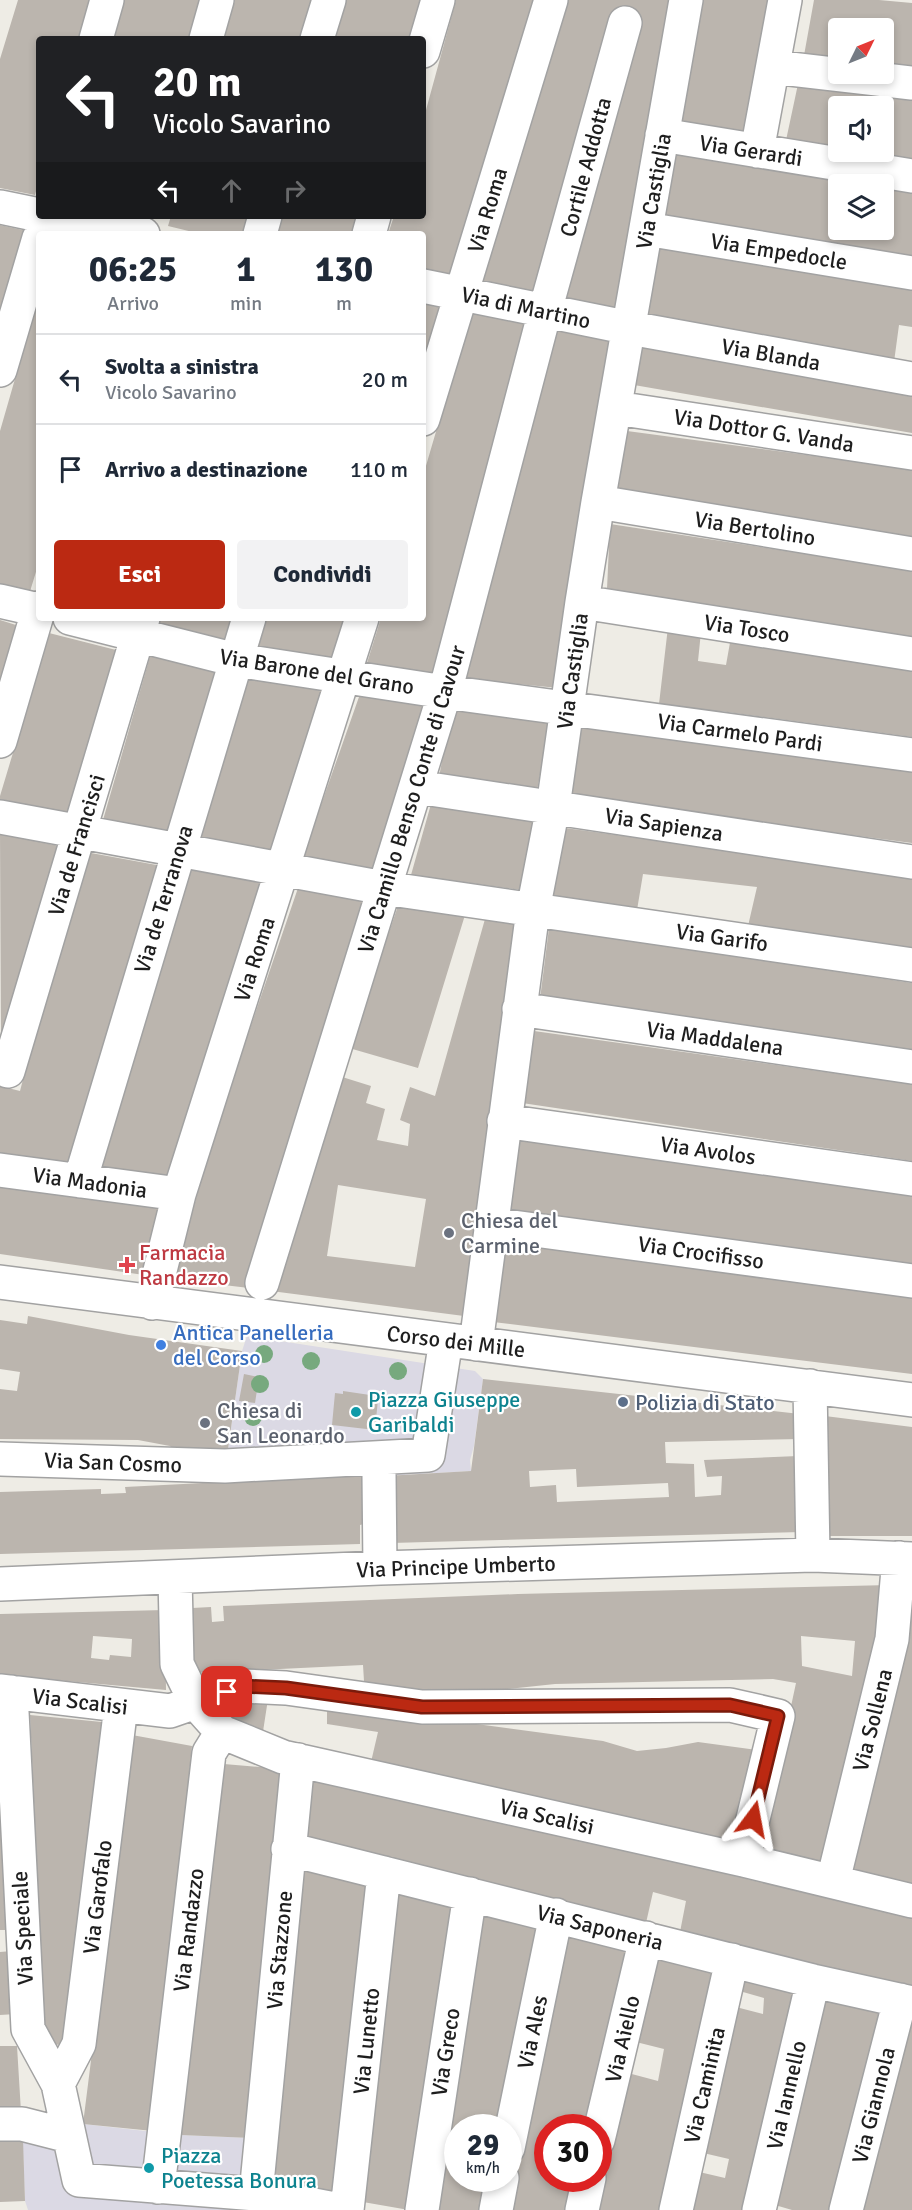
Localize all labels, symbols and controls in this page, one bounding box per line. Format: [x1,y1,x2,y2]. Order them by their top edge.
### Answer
north arrow [828,18,894,84]
map controls [828,18,894,240]
text: 20 m [153,57,242,108]
icon: left [54,60,132,138]
street label: Cortile Addotta [554,94,617,240]
button: sound [828,96,894,162]
text: Vicolo Savarino [153,108,331,141]
street label: Via Gerardi [697,129,805,172]
street label: Via Castiglia [630,131,677,251]
street label: Via Roma [462,164,513,256]
icon: left [152,174,185,207]
icon: ahead [215,174,248,207]
icon: right [278,174,311,207]
button: layers [828,174,894,240]
street label: Via Empedocle [709,227,849,276]
text: 06:25 [89,247,177,292]
text: 1 [236,247,256,292]
text: 130 [315,247,373,292]
street label: Via di Martino [459,281,593,334]
text: Arrivo [107,291,159,316]
text: min [230,291,262,316]
text: m [336,291,352,316]
street label: Via Blanda [719,332,823,377]
text: Svolta a sinistra [105,353,259,380]
icon: left [54,363,87,396]
text: 20 m [362,366,408,393]
text: Vicolo Savarino [105,380,237,405]
street label: Via Dottor G. Vanda [672,403,856,458]
icon: arrive [54,453,87,486]
text: Arrivo a destinazione [105,456,308,483]
text: 110 m [350,456,408,483]
street label: Via Bertolino [692,506,817,551]
button: Esci [54,540,225,609]
button: Condividi [237,540,408,609]
street label: Via Tosco [702,608,792,649]
street label: Via Castiglia [551,611,594,731]
street label: Via Camillo Benso Conte di Cavour [352,642,471,957]
street label: Via Barone del Grano [218,643,416,700]
street label: Via Carmelo Pardi [656,708,824,757]
street label: Via de Francisci [42,771,111,919]
street label: Via Sapienza [603,802,725,847]
street label: Via de Terranova [128,822,199,977]
street label: Via Roma [228,913,281,1005]
street label: Via Garifo [674,918,770,957]
street label: Via Maddalena [645,1016,785,1061]
street label: Via Avolos [658,1130,757,1171]
street label: Via Madonia [31,1161,149,1204]
place label: Chiesa del Carmine [461,1207,558,1259]
marker: Chiesa del Carmine [442,1226,456,1240]
street label: Via Crocifisso [636,1230,766,1275]
place label: Farmacia Randazzo [139,1239,229,1291]
marker: Farmacia Randazzo [120,1258,134,1272]
place label: Antica Panelleria del Corso [173,1319,334,1371]
street label: Corso dei Mille [385,1320,527,1363]
marker: Antica Panelleria del Corso [154,1338,168,1352]
place label: Piazza Giuseppe Garibaldi [368,1386,520,1438]
place label: Polizia di Stato [635,1389,775,1416]
marker: Polizia di Stato [616,1395,630,1409]
place label: Chiesa di San Leonardo [217,1397,345,1449]
marker: Piazza Giuseppe Garibaldi [349,1405,363,1419]
marker: Chiesa di San Leonardo [198,1416,212,1430]
street label: Via San Cosmo [44,1447,182,1478]
street label: Via Principe Umberto [356,1550,556,1583]
pin [201,1666,252,1717]
street label: Via Sollena [847,1666,898,1774]
icon: arrive [210,1675,243,1708]
street label: Via Scalisi [31,1682,129,1721]
position arrow [721,1787,785,1851]
street label: Via Scalisi [497,1793,597,1840]
street label: Via Garofalo [77,1838,118,1956]
street label: Via Randazzo [168,1867,209,1993]
street label: Via Speciale [6,1870,39,1986]
street label: Via Stazzone [261,1889,298,2011]
street label: Via Saponeria [534,1899,666,1956]
street label: Via Lunetto [347,1986,386,2096]
street label: Via Ales [512,1993,553,2071]
street label: Via Aiello [599,1993,646,2085]
street label: Via Greco [425,2006,466,2098]
street label: Via Caminita [678,2024,731,2146]
street label: Via Iannello [761,2038,812,2152]
street label: Via Giannola [846,2044,901,2166]
speed limit sign: 30 [534,2114,612,2192]
text: 29 [467,2127,499,2164]
place label: Piazza Poetessa Bonura [161,2142,317,2194]
text: km/h [466,2159,500,2177]
marker: Piazza Poetessa Bonura [142,2161,156,2175]

